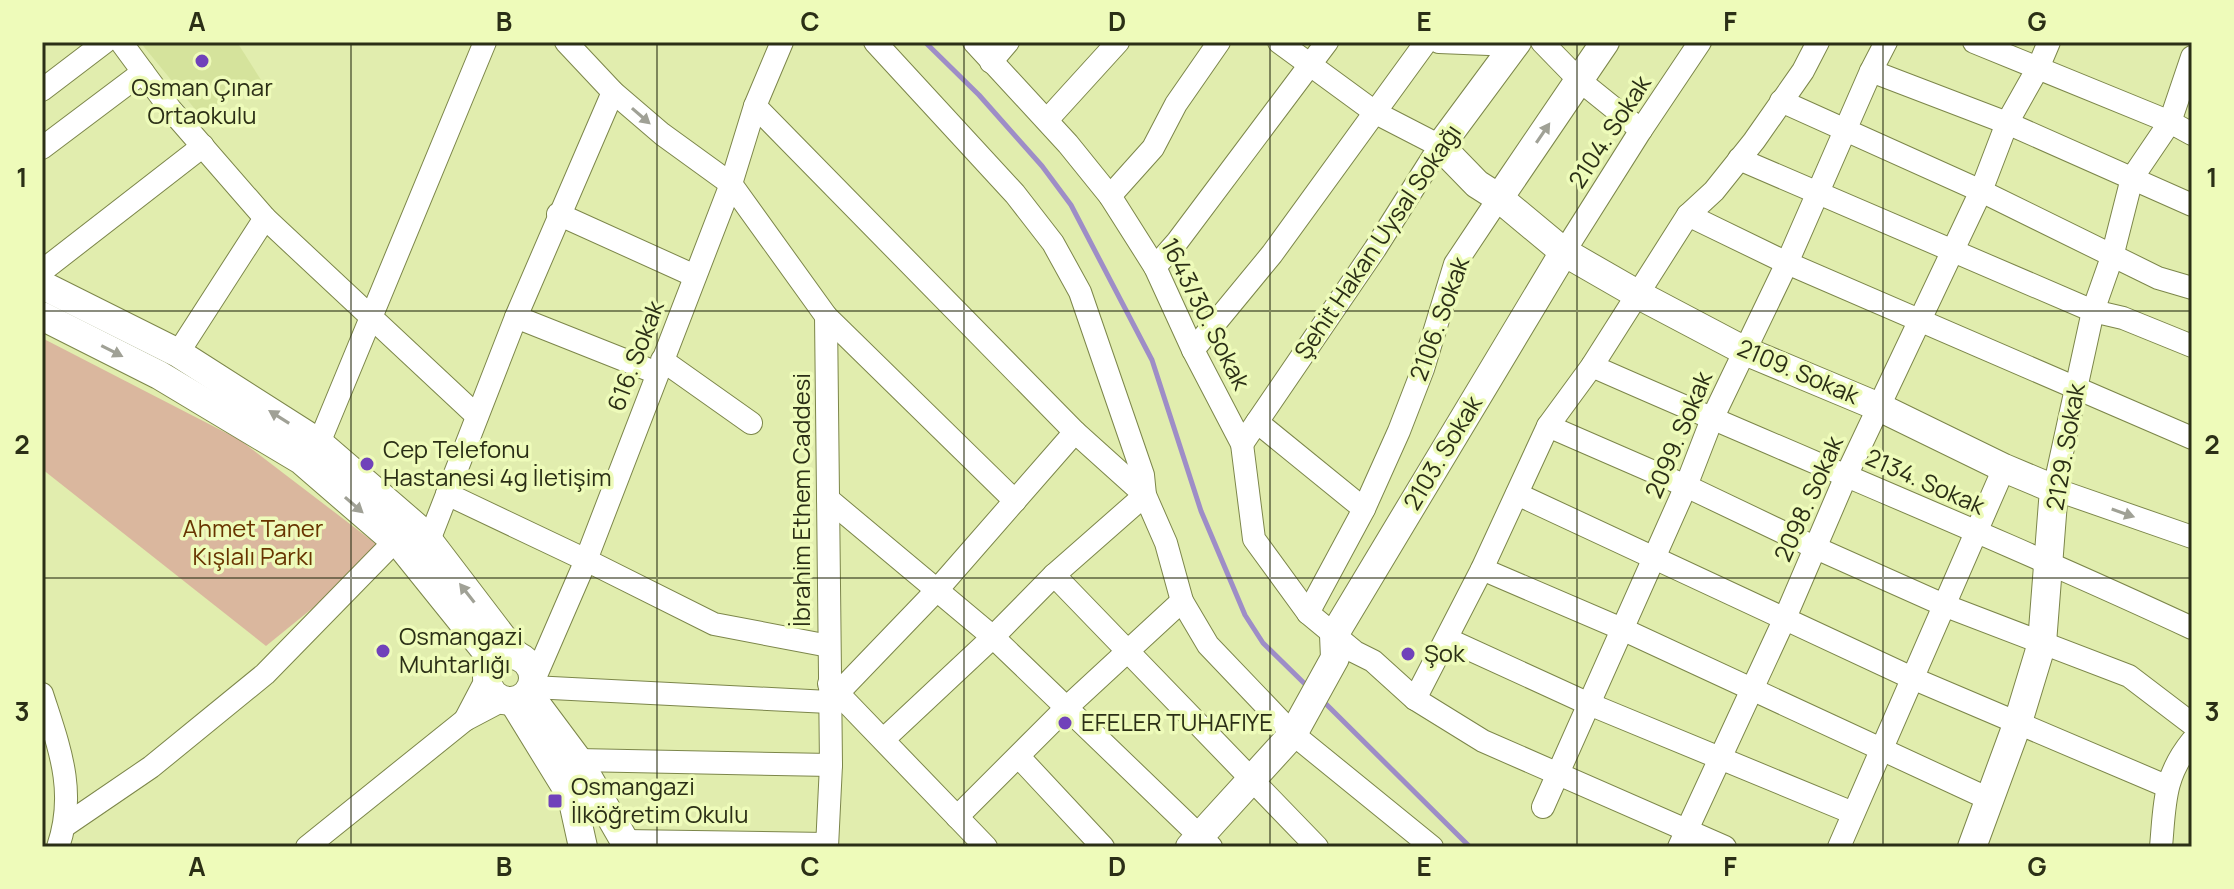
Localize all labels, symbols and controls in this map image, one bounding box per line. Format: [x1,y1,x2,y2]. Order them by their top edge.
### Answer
text: A [188,3,206,39]
text: B [496,3,512,39]
text: C [800,3,820,39]
text: D [1108,3,1126,39]
text: E [1416,3,1432,39]
text: F [1723,3,1737,39]
text: G [2027,3,2047,39]
marker: Osman Çınar Ortaokulu [193,52,211,70]
street label: 2104. Sokak [1560,67,1658,194]
place label: Osman Çınar Ortaokulu [131,70,273,131]
one-way arrow [631,107,651,124]
street label: Şehit Hakan Uysal Sokağı [1286,117,1468,365]
one-way arrow [1535,123,1550,144]
text: 1 [16,159,28,195]
text: 1 [2206,159,2218,195]
street label: 1643/30. Sokak [1154,232,1259,396]
street label: 2106. Sokak [1401,251,1477,385]
street label: 616. Sokak [598,294,671,415]
street label: 2109. Sokak [1733,330,1865,411]
one-way arrow [100,345,123,358]
street label: 2099. Sokak [1636,365,1720,503]
street label: İbrahim Ethem Caddesi [784,373,817,627]
street label: 2129. Sokak [2037,380,2092,513]
street label: 2103. Sokak [1395,388,1489,516]
one-way arrow [268,410,289,425]
text: 2 [14,426,30,462]
text: 2 [2204,426,2220,462]
street label: 2098. Sokak [1765,429,1850,566]
place label: Cep Telefonu Hastanesi 4g İletişim [383,432,612,493]
street label: 2134. Sokak [1861,440,1991,522]
marker: Cep Telefonu Hastanesi 4g İletişim [358,455,376,473]
one-way arrow [344,496,363,514]
one-way arrow [2111,507,2135,520]
park label: Ahmet Taner Kışlalı Parkı [183,511,324,572]
one-way arrow [459,583,476,603]
place label: Osmangazi Muhtarlığı [399,619,523,680]
place label: Şok [1424,636,1466,669]
marker: Osmangazi Muhtarlığı [374,642,392,660]
marker: Şok [1399,645,1417,663]
text: 3 [14,693,30,729]
text: 3 [2204,693,2220,729]
place label: EFELER TUHAFIYE [1081,705,1273,738]
marker: EFELER TUHAFIYE [1056,714,1074,732]
place label: Osmangazi İlköğretim Okulu [571,769,748,830]
marker: Osmangazi İlköğretim Okulu [546,792,564,810]
text: A [188,848,206,884]
text: B [496,848,512,884]
text: C [800,848,820,884]
text: D [1108,848,1126,884]
text: E [1416,848,1432,884]
text: F [1723,848,1737,884]
text: G [2027,848,2047,884]

